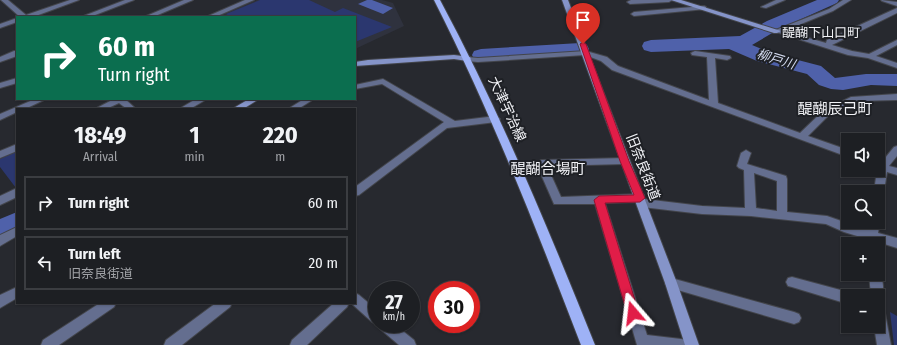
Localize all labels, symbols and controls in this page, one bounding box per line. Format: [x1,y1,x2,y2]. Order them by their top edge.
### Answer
pin [566,3,600,44]
icon: arrive [572,9,594,31]
district label: 醍醐下山口町 [782,25,860,40]
text: 60 m [98,30,155,63]
icon: right [32,32,84,84]
water label: 柳戸川 [755,46,799,72]
text: Turn right [98,64,170,86]
street label: 大津宇治線 [485,74,529,144]
district label: 醍醐辰己町 [797,100,873,118]
text: 18:49 [74,121,127,149]
text: 1 [190,121,200,149]
text: 220 [263,121,298,149]
street label: 旧奈良街道 [623,131,663,203]
map controls [841,133,885,333]
button: sound [841,133,885,177]
text: Arrival [83,149,117,164]
text: min [185,149,205,164]
text: m [275,149,285,164]
district label: 醍醐合場町 [510,160,586,178]
button: search [841,185,885,229]
icon: right [34,192,56,214]
text: Turn right [68,194,129,212]
text: 60 m [308,194,338,212]
button: + [841,237,885,281]
text: Turn left [68,245,121,263]
icon: left [34,252,56,274]
text: 20 m [309,254,338,272]
text: 旧奈良街道 [68,266,133,281]
speed limit sign: 30 [428,281,480,333]
button: − [841,289,885,333]
text: 27 [385,290,403,314]
position arrow [612,292,654,334]
text: km/h [383,311,405,323]

